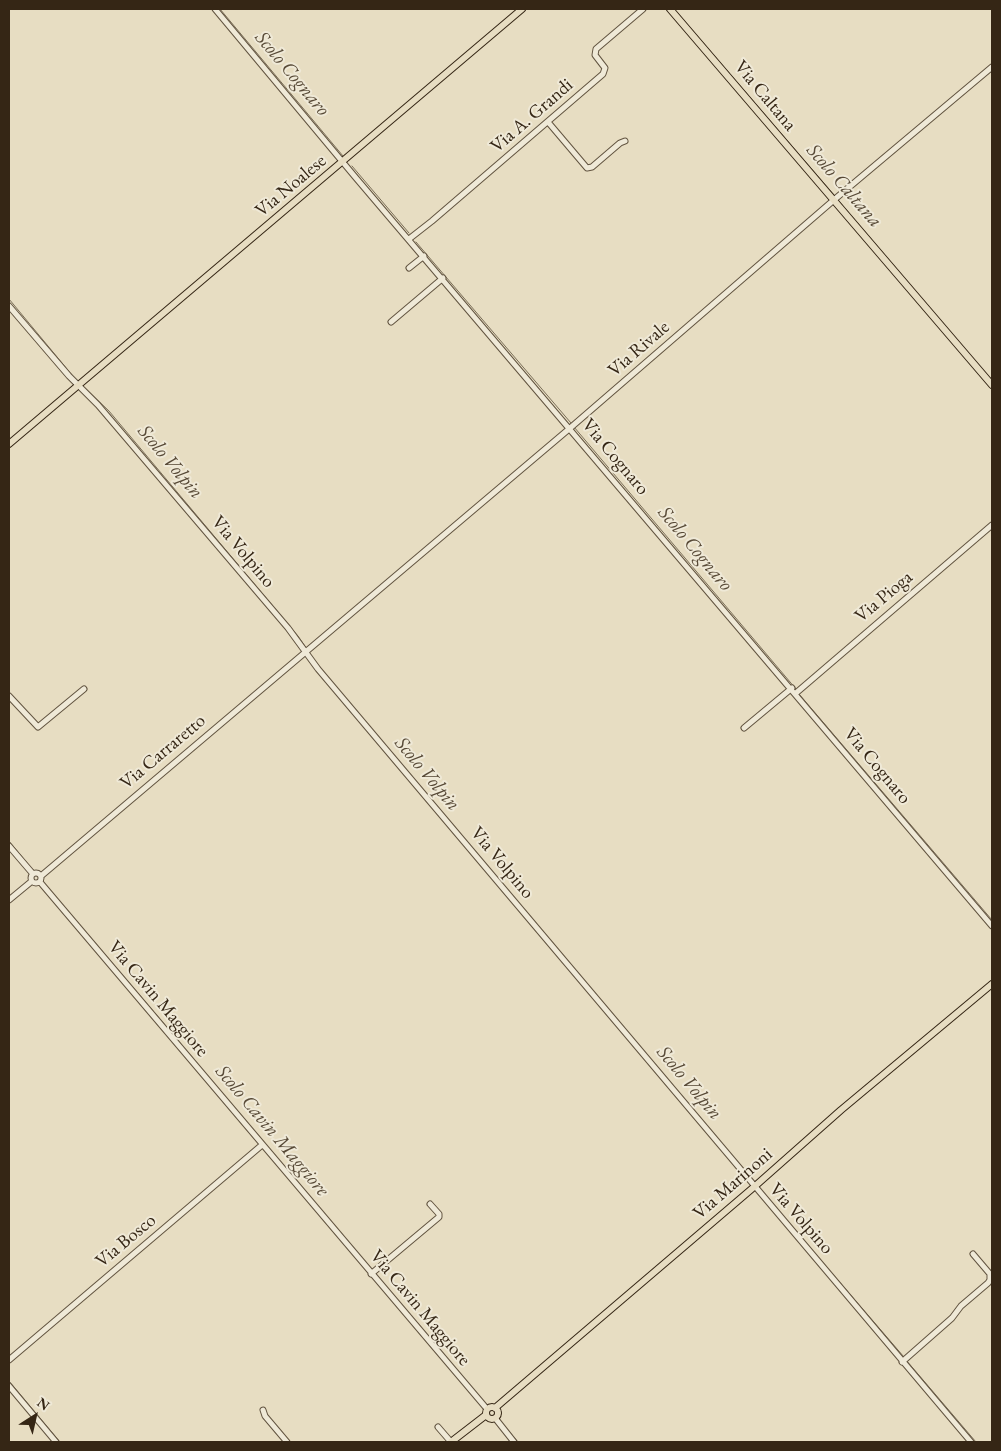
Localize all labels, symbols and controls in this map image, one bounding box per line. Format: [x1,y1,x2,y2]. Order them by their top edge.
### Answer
water label: Scolo Cognaro [250,27,334,121]
street label: Via Caltana [729,56,801,136]
street label: Via A. Grandi [486,74,578,158]
water label: Scolo Caltana [801,139,887,233]
street label: Via Noalese [251,150,331,222]
street label: Via Rivale [604,316,674,382]
street label: Via Cognaro [576,414,654,500]
water label: Scolo Volpin [132,420,208,504]
water label: Scolo Cognaro [653,502,737,596]
street label: Via Volpino [206,511,280,593]
street label: Via Pioga [850,566,918,628]
street label: Via Carraretto [116,710,210,794]
street label: Via Cognaro [838,723,916,809]
water label: Scolo Volpin [389,732,465,816]
street label: Via Volpino [465,822,539,904]
street label: Via Cavin Maggiore [103,936,213,1062]
water label: Scolo Volpin [651,1041,727,1125]
water label: Scolo Cavin Maggiore [210,1060,334,1202]
street label: Via Marinoni [689,1143,777,1225]
street label: Via Volpino [764,1179,838,1259]
street label: Via Bosco [91,1209,161,1273]
street label: Via Cavin Maggiore [365,1245,475,1371]
north arrow [10,1391,60,1441]
text: N [34,1393,53,1414]

